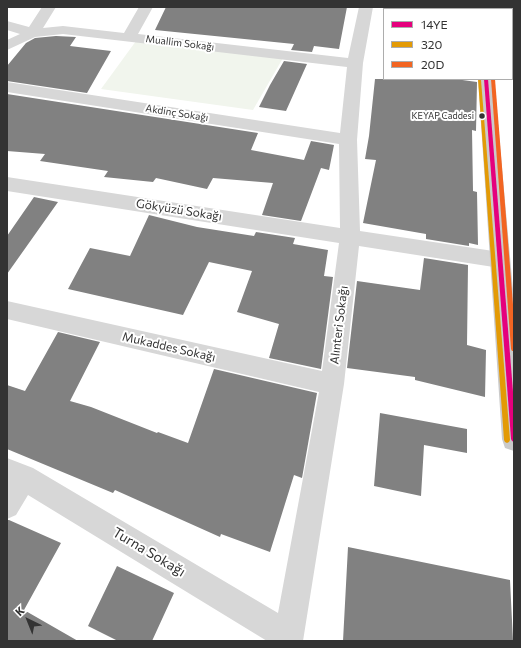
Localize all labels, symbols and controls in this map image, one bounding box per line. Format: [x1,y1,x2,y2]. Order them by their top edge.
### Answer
legend [383,8,513,80]
text: 14YE [421,17,448,31]
street label: Muallim Sokağı [145,33,215,53]
text: 320 [421,37,442,51]
text: 20D [421,57,444,71]
street label: Akdinç Sokağı [145,102,209,124]
place label: KEYAP Caddesi [412,111,474,121]
marker: KEYAP Caddesi [477,111,487,121]
street label: Gökyüzü Sokağı [135,196,223,224]
street label: Alınteri Sokağı [327,285,351,365]
street label: Mukaddes Sokağı [121,329,217,365]
street label: Turna Sokağı [110,524,188,580]
north arrow [8,600,48,640]
text: K [12,603,27,618]

